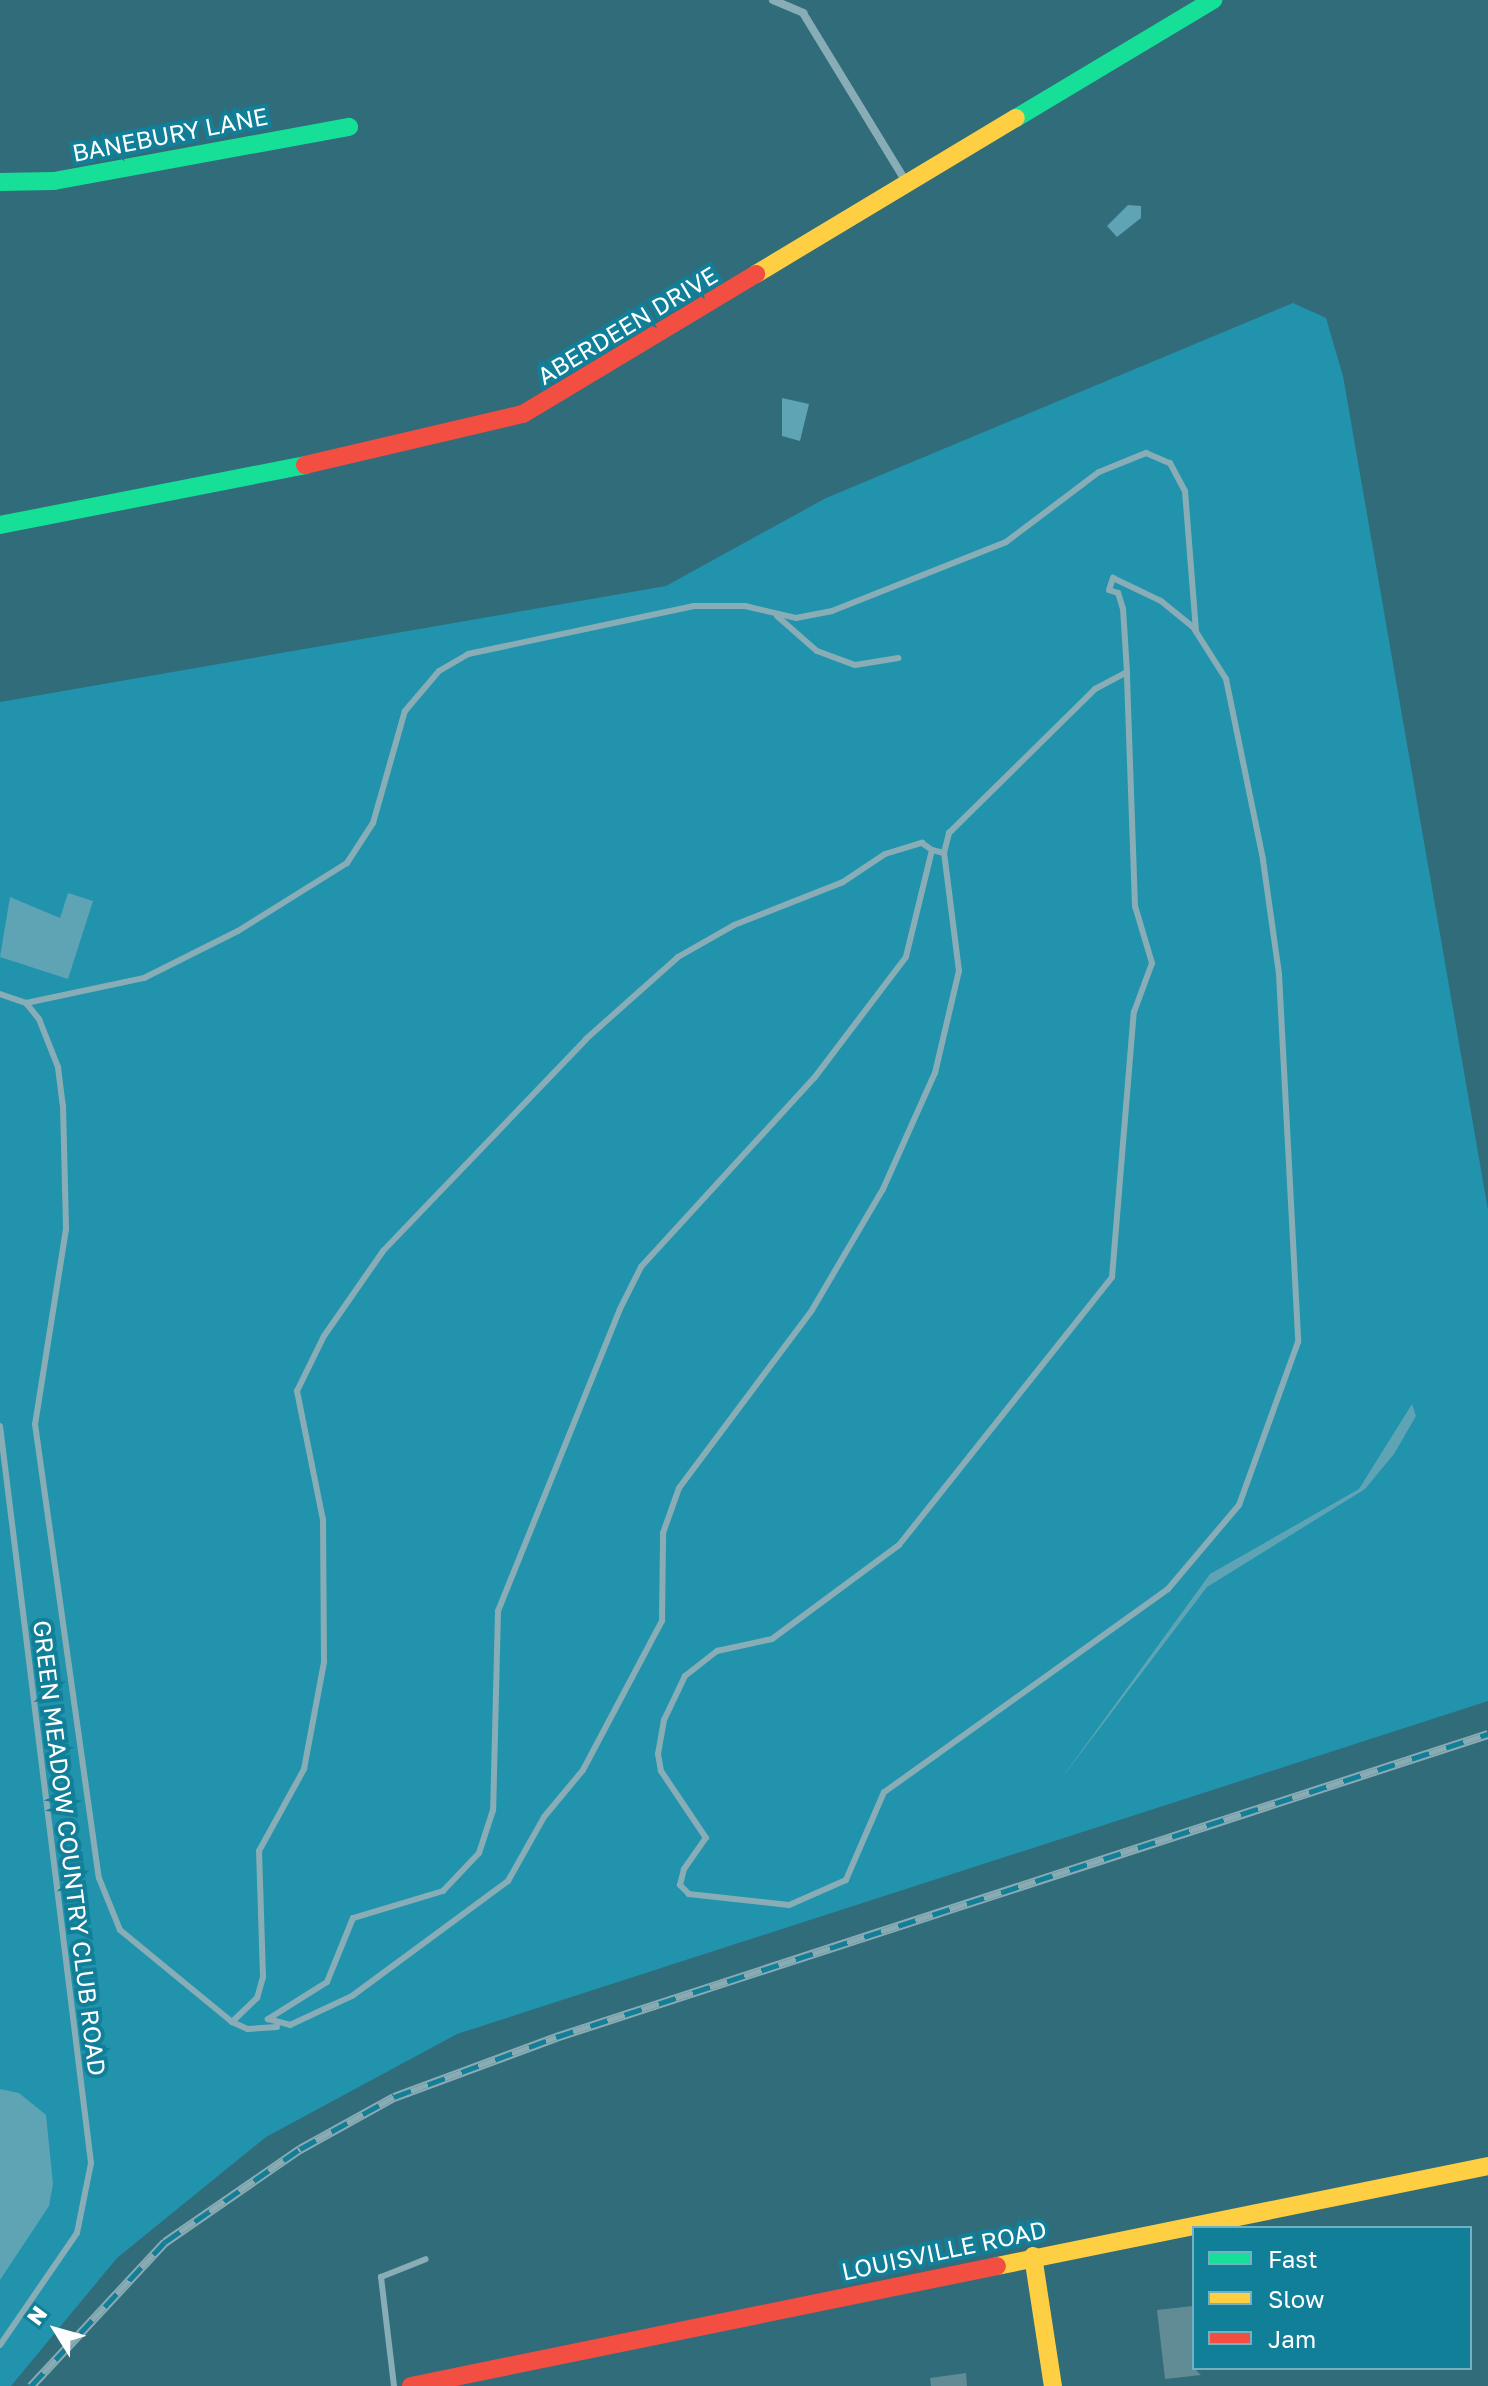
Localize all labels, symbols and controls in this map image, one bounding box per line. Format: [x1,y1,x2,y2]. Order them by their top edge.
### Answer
street label: BANEBURY LANE [70,101,270,167]
street label: ABERDEEN DRIVE [532,260,722,390]
street label: GREEN MEADOW COUNTRY CLUB ROAD [28,1619,112,2077]
street label: LOUISVILLE ROAD [839,2214,1049,2286]
legend [1192,2226,1472,2370]
text: Fast [1268,2244,1318,2273]
text: Slow [1268,2284,1324,2313]
north arrow [16,2290,96,2370]
text: N [21,2300,52,2330]
text: Jam [1268,2324,1316,2353]

